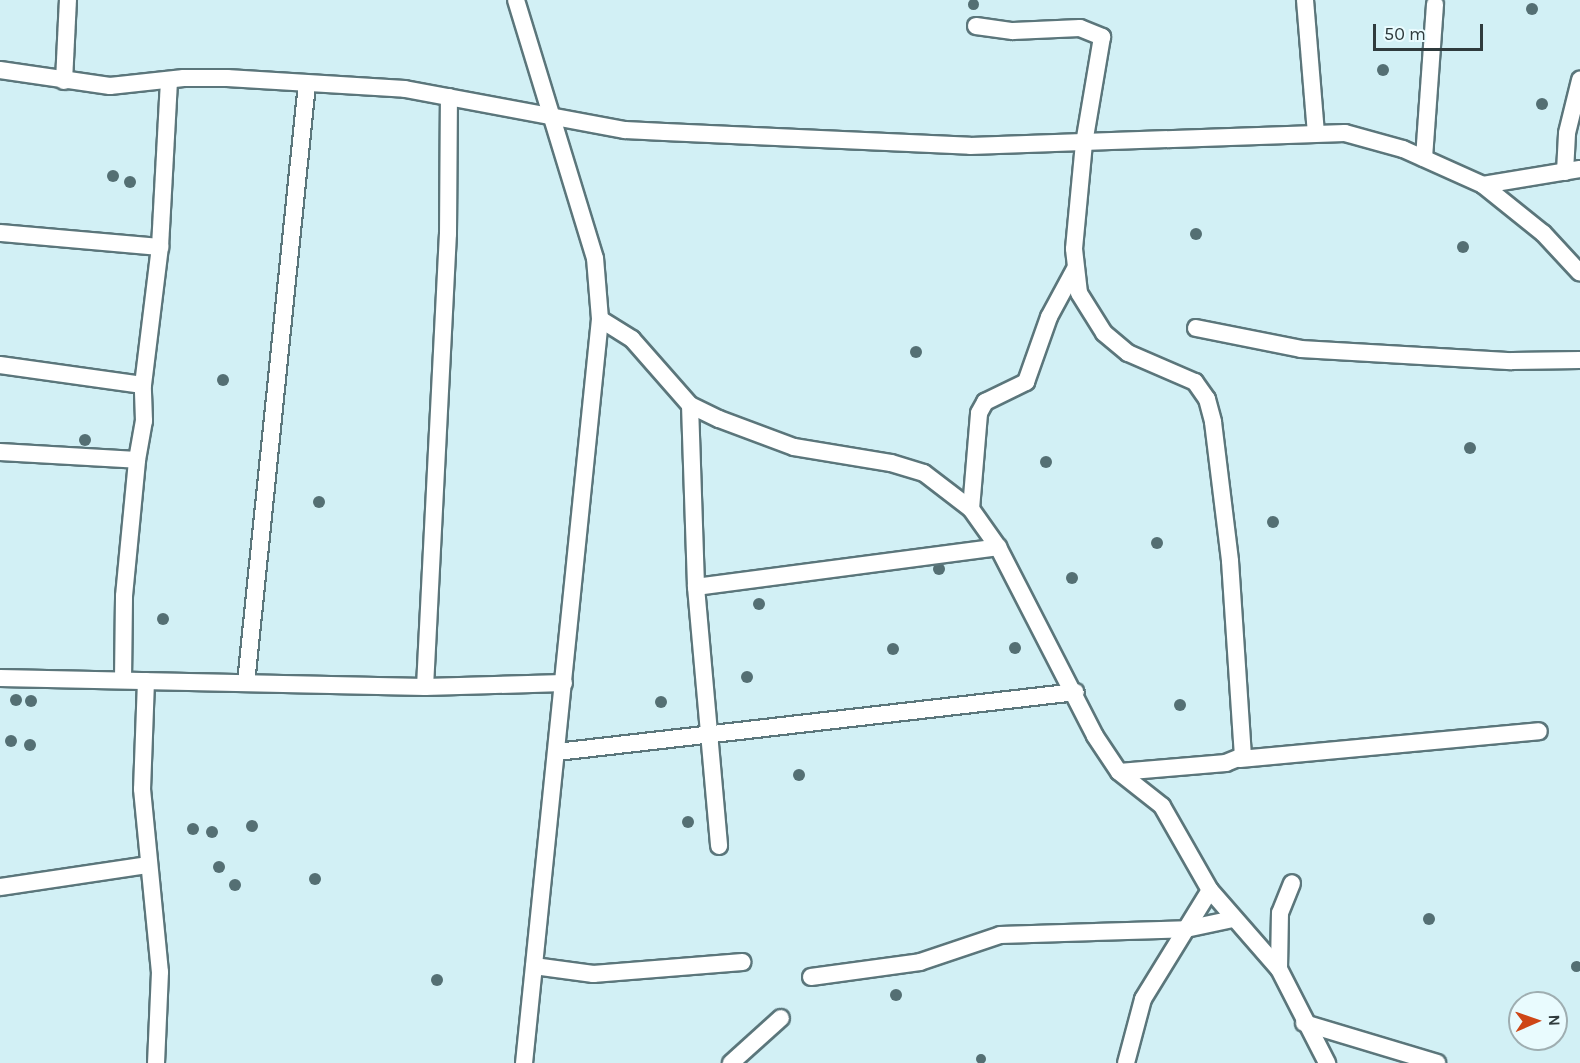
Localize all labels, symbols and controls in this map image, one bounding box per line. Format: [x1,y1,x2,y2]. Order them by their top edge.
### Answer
scale bar [1376,12,1486,50]
text: 50 m [1384,23,1426,45]
north arrow [1508,991,1568,1051]
text: N [1545,1014,1564,1026]

